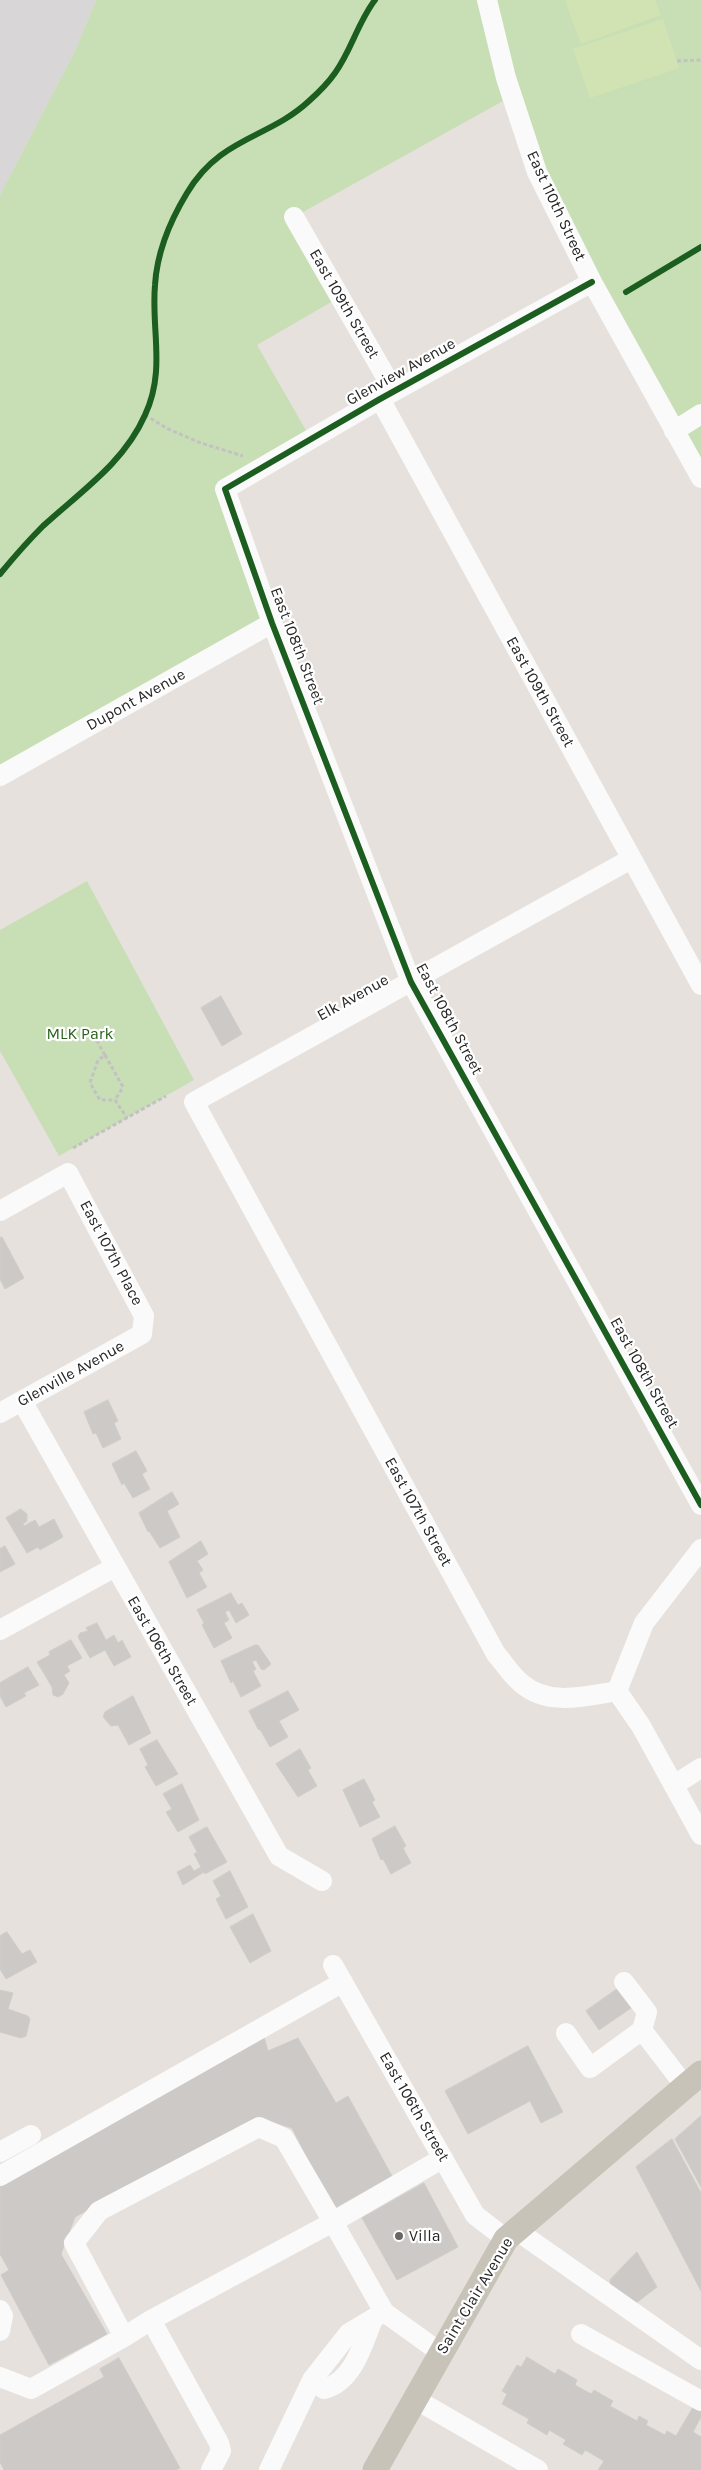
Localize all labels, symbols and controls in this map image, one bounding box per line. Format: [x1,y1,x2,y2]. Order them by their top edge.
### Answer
street label: East 110th Street [522,148,590,264]
street label: East 109th Street [305,246,383,362]
street label: Glenview Avenue [343,334,459,410]
street label: East 108th Street [266,585,328,707]
street label: East 109th Street [502,633,578,751]
street label: Dupont Avenue [83,665,189,735]
street label: East 108th Street [411,960,487,1078]
street label: Elk Avenue [314,970,392,1026]
park label: MLK Park [46,1024,114,1044]
street label: East 107th Place [75,1197,147,1309]
street label: East 108th Street [606,1314,682,1432]
street label: Glenville Avenue [14,1337,128,1411]
street label: East 107th Street [380,1454,456,1570]
street label: East 106th Street [123,1593,201,1709]
street label: East 106th Street [375,2049,453,2165]
place label: Villa [409,2226,441,2246]
marker: Villa [393,2230,405,2242]
street label: Saint Clair Avenue [433,2234,517,2358]

